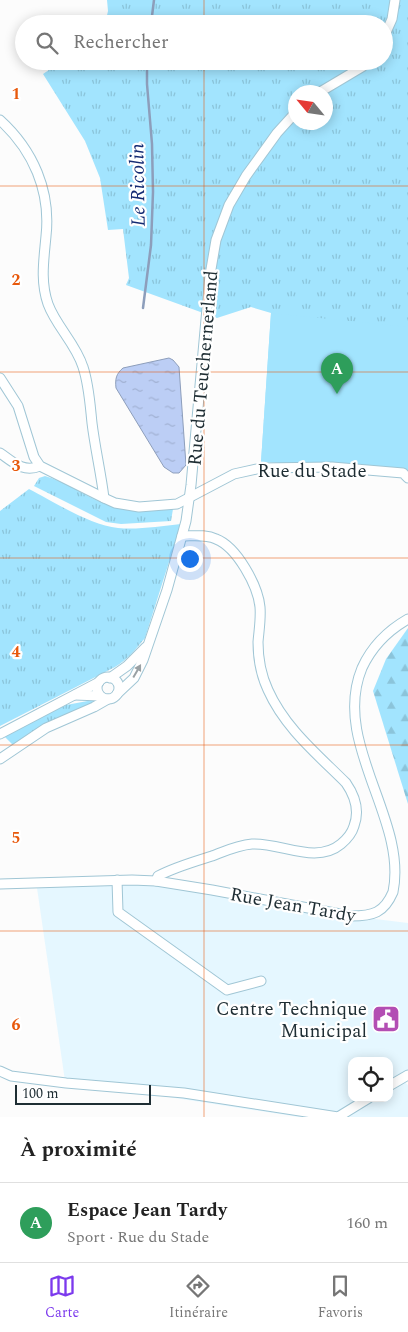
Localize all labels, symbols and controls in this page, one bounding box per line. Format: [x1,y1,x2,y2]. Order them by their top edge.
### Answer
search box [15,15,393,70]
text: Rechercher [73,28,169,57]
icon: search [33,29,61,57]
text: 1 [12,82,20,106]
north arrow [288,85,333,130]
water label: Le Ricolin [122,143,154,227]
text: 2 [12,268,21,292]
street label: Rue du Teuchernerland [181,269,226,467]
pin: A [321,353,353,394]
text: 3 [12,454,21,478]
street label: Rue du Stade [257,457,367,486]
your location [177,546,203,572]
text: 4 [12,640,21,664]
one-way arrow [133,665,142,678]
text: 5 [12,826,20,850]
street label: Rue Jean Tardy [228,880,359,931]
place label: Centre Technique Municipal [216,995,367,1046]
public building icon: Centre Technique Municipal [371,1004,401,1034]
text: 6 [12,1013,21,1037]
map controls [348,1057,393,1102]
button: locate [348,1057,393,1102]
scale bar [15,1082,151,1105]
text: 100 m [22,1083,59,1104]
text: À proximité [20,1134,137,1166]
text: Espace Jean Tardy [67,1196,227,1225]
text: A [30,1211,42,1235]
text: 160 m [346,1211,388,1235]
text: Sport · Rue du Stade [67,1225,209,1249]
tab: Carte [45,1272,79,1323]
tab: Itinéraire [169,1272,228,1323]
tab: Favoris [318,1272,363,1323]

